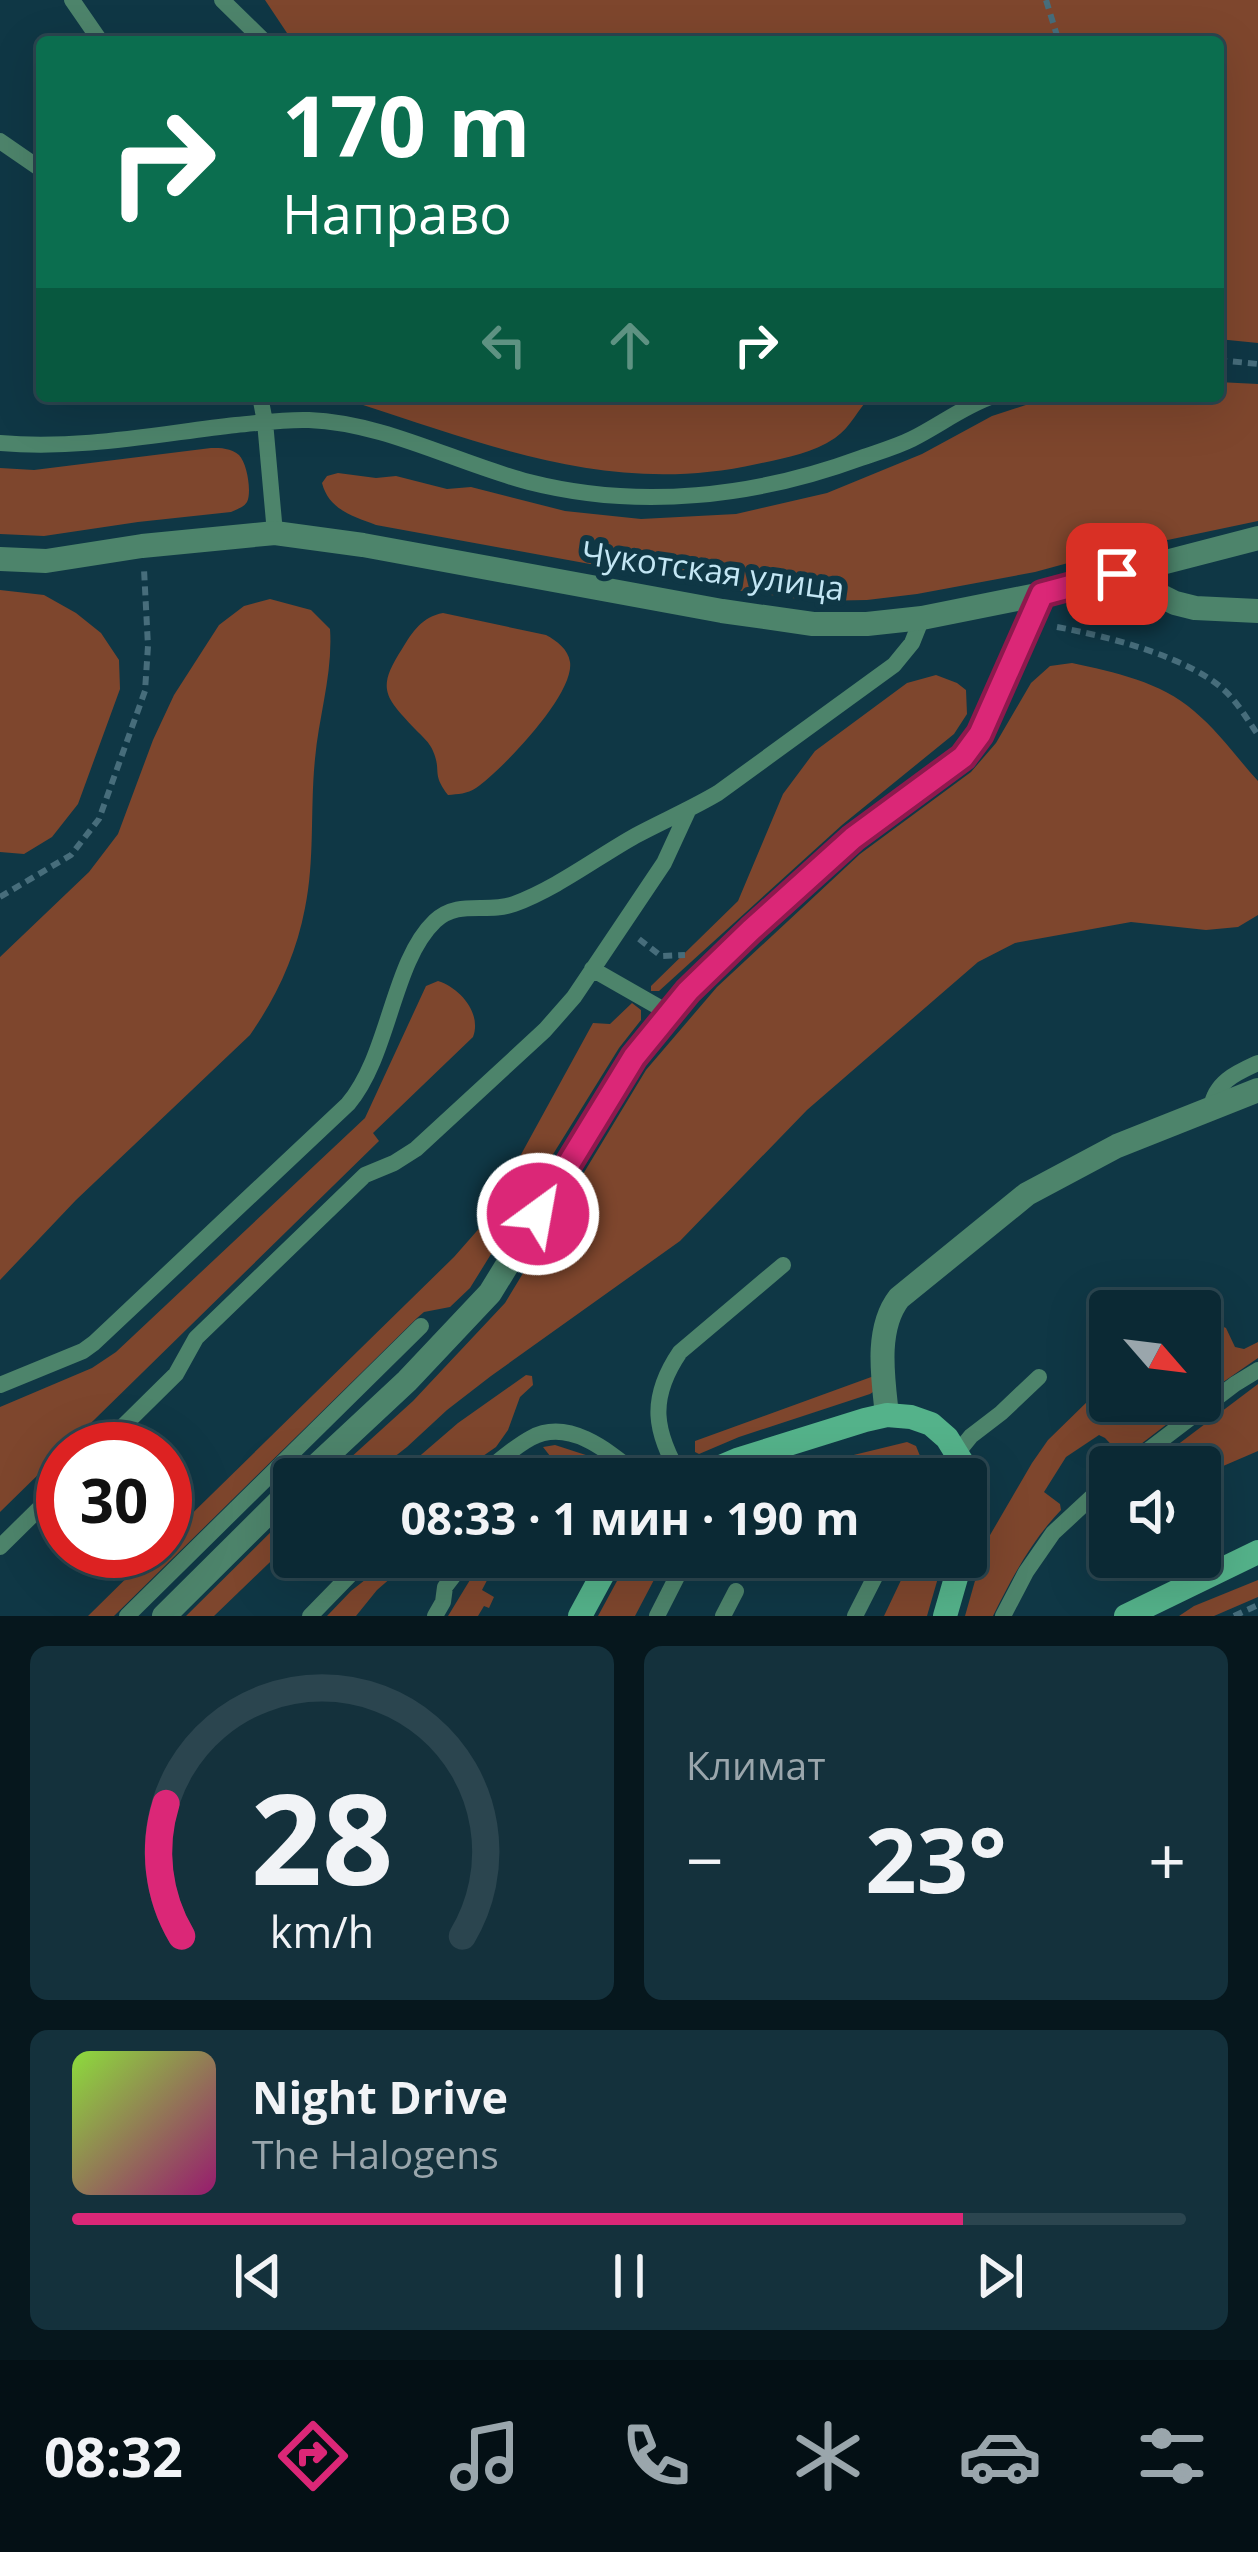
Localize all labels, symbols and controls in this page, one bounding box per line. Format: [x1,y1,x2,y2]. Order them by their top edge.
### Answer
text: 170 m [282,67,530,182]
icon: right [84,84,240,240]
text: Направо [282,176,512,250]
icon: left [471,312,537,378]
icon: ahead [597,312,663,378]
icon: right [723,312,789,378]
pin [1066,523,1168,625]
street label: Чукотская улица [579,529,847,611]
icon: arrive [1084,541,1150,607]
position arrow [475,1151,601,1277]
north arrow [1089,1290,1221,1422]
map controls [1089,1290,1221,1578]
speed limit sign: 30 [36,1422,192,1578]
button: sound [1089,1446,1221,1578]
text: 08:33 · 1 мин · 190 m [401,1487,859,1548]
text: Климат [686,1738,826,1791]
text: 28 [251,1752,393,1922]
text: 23° [865,1797,1007,1919]
text: − [686,1814,724,1904]
text: + [1148,1814,1186,1904]
text: km/h [270,1902,374,1961]
text: Night Drive [252,2066,508,2127]
text: The Halogens [252,2127,499,2180]
icon: previous [225,2243,291,2309]
icon: pause [596,2243,662,2309]
icon: next [967,2243,1033,2309]
icon: directions [271,2414,355,2498]
icon: music [443,2414,527,2498]
icon: phone [614,2414,698,2498]
icon: climate [786,2414,870,2498]
icon: car [958,2414,1042,2498]
icon: filters [1130,2414,1214,2498]
text: 08:32 [44,2419,183,2493]

